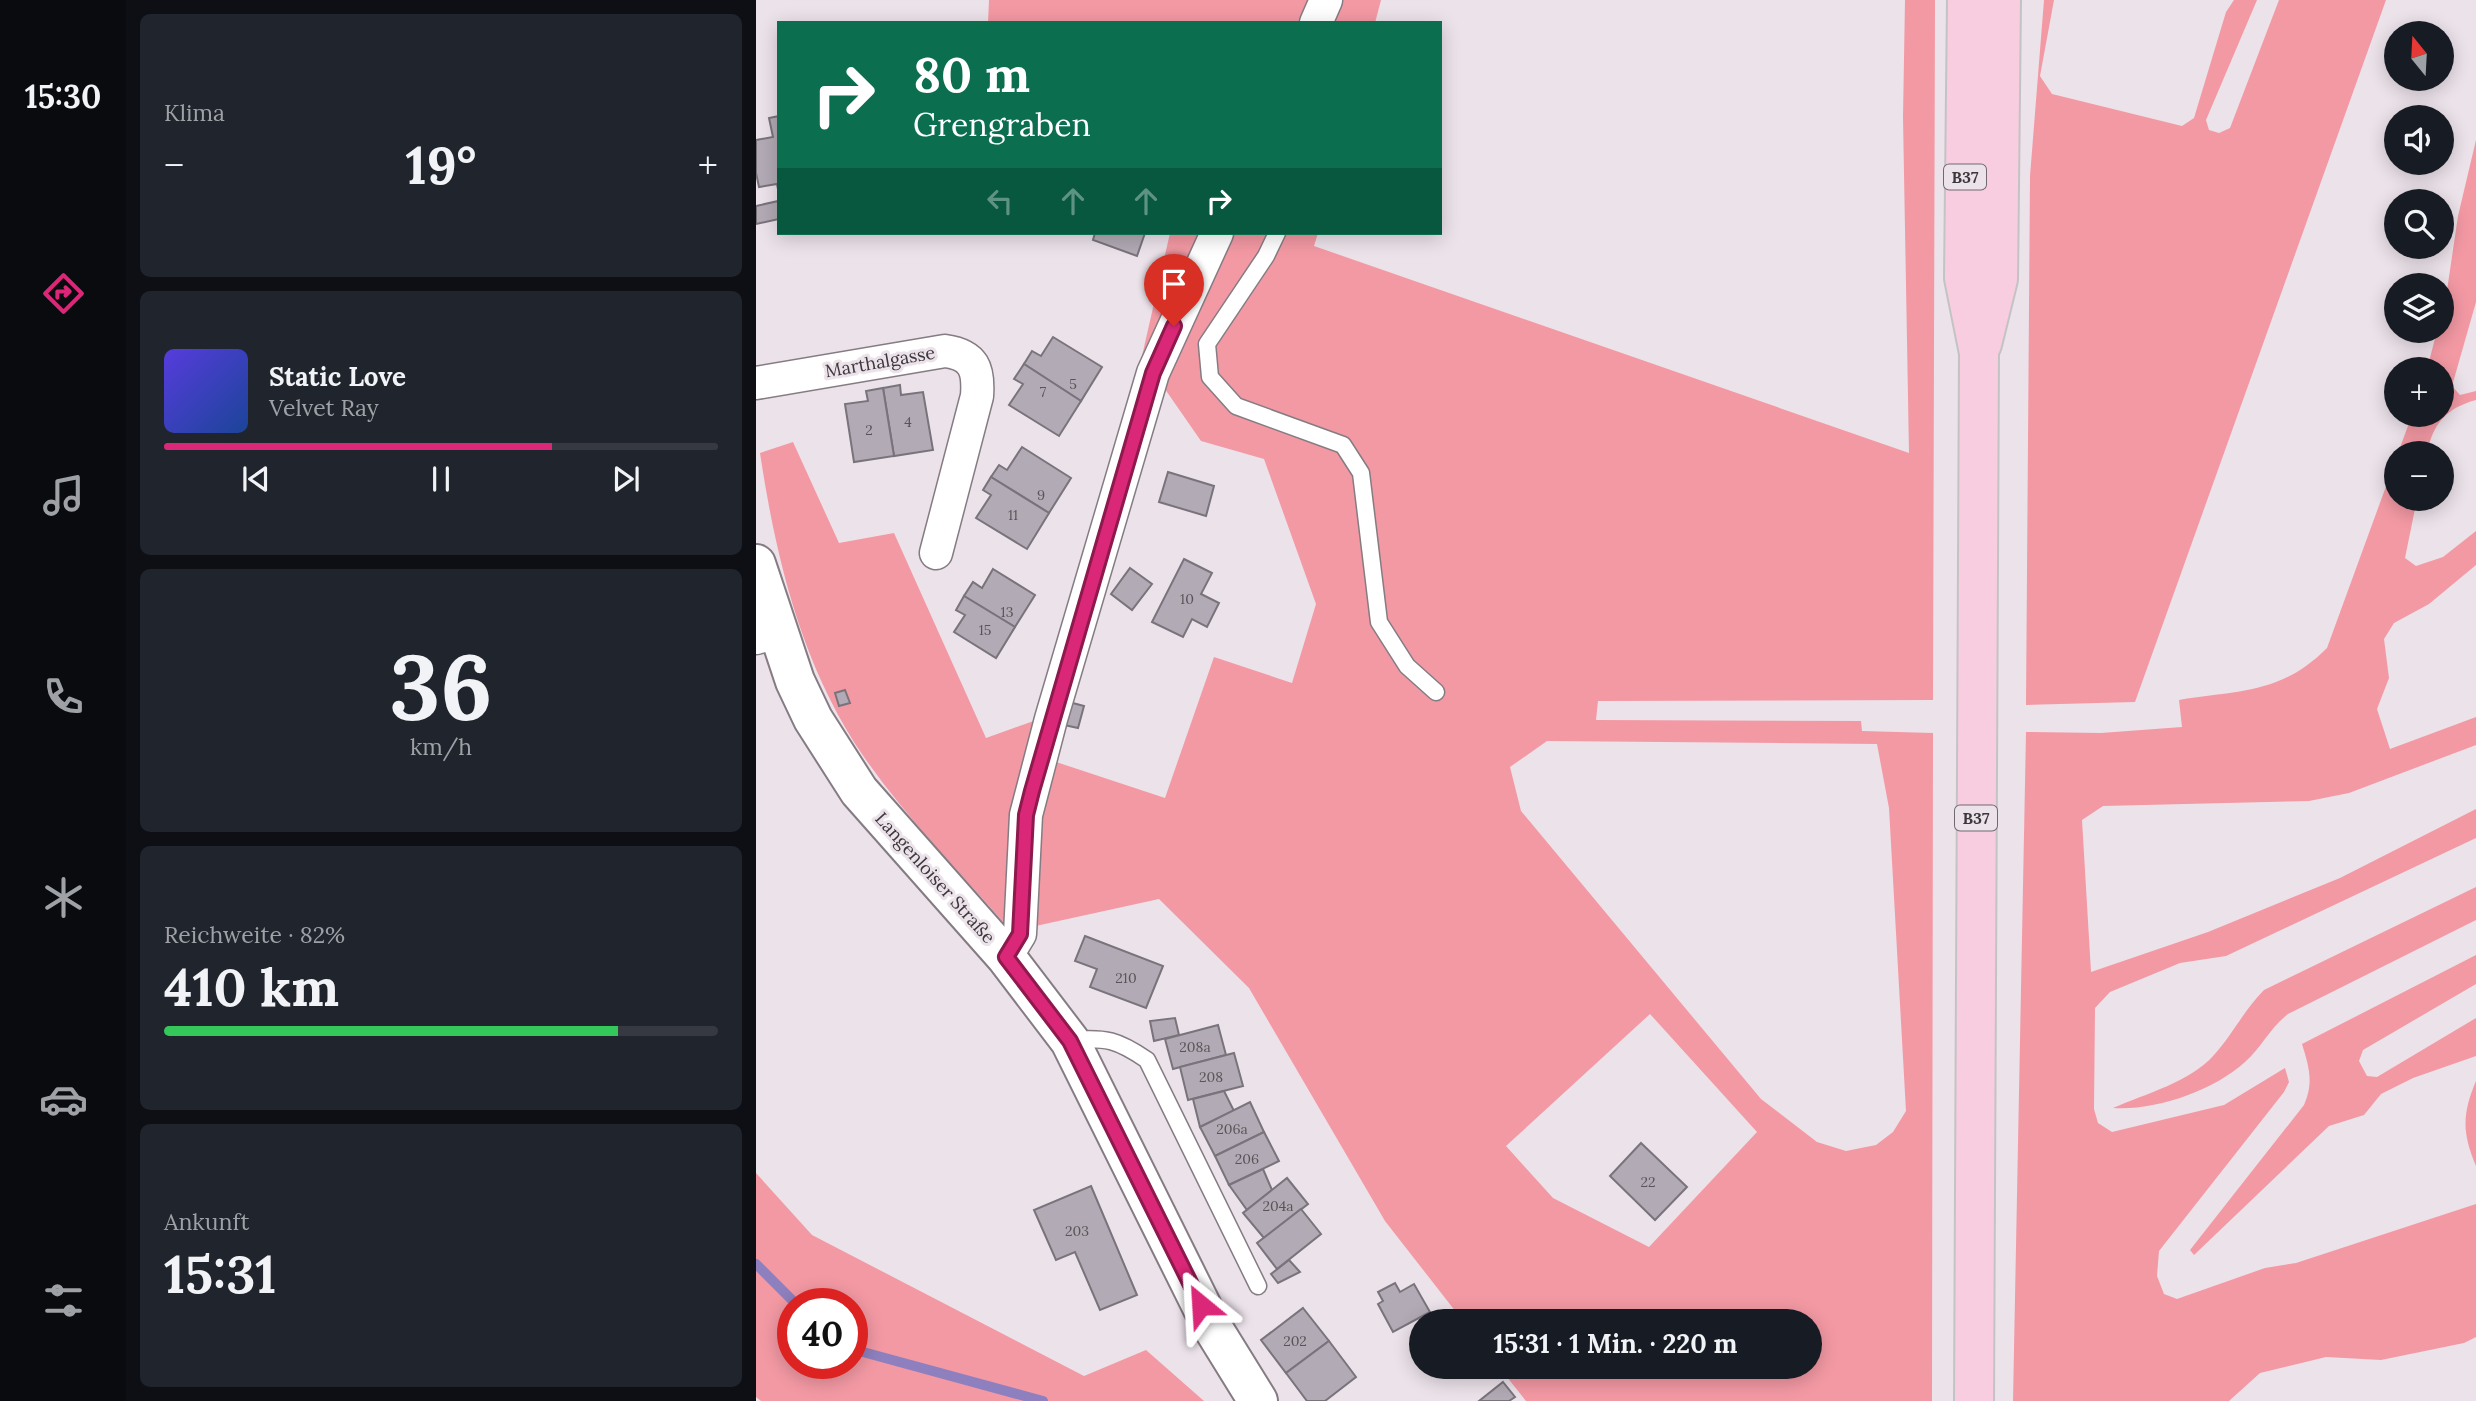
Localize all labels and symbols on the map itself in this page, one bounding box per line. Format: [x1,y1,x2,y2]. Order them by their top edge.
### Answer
north arrow [2384,21,2454,91]
road number: B37 [1944,164,1986,190]
pin [1144,254,1204,326]
street label: Marthalgasse [823,340,937,383]
house number: 5 [1069,375,1077,393]
house number: 7 [1040,383,1047,401]
house number: 4 [904,413,912,431]
house number: 2 [865,421,873,439]
house number: 9 [1037,486,1045,504]
house number: 11 [1008,506,1018,524]
house number: 10 [1180,590,1194,608]
house number: 13 [1001,603,1014,621]
house number: 15 [979,621,991,639]
road number: B37 [1955,806,1997,831]
street label: Langenloiser Straße [870,807,1001,948]
house number: 210 [1115,969,1137,987]
house number: 208a [1179,1038,1211,1056]
house number: 208 [1199,1068,1223,1086]
house number: 206a [1216,1120,1248,1138]
house number: 206 [1235,1150,1259,1168]
house number: 22 [1640,1173,1656,1191]
house number: 204a [1262,1197,1294,1215]
house number: 203 [1065,1222,1089,1240]
position arrow [1164,1268,1238,1342]
speed limit sign: 40 [777,1288,868,1379]
house number: 202 [1283,1332,1307,1350]

